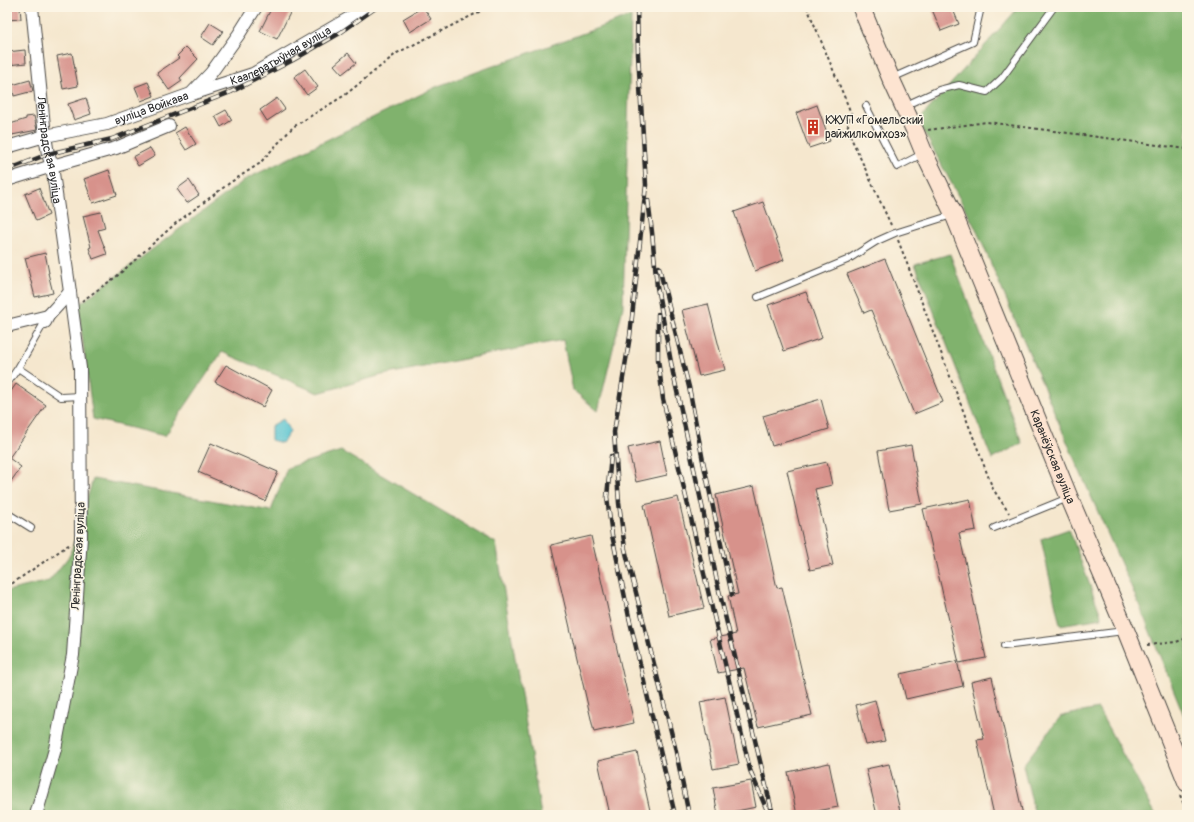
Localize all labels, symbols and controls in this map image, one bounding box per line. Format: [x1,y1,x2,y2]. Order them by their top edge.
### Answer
street label: Кааператыўная вуліца [228,23,334,89]
street label: вуліца Войкава [113,88,191,129]
street label: Ленінградская вуліца [33,95,64,205]
place label: КЖУП «Гомельский райжилкомхоз» [825,113,924,142]
building icon: КЖУП «Гомельский райжилкомхоз» [804,118,822,136]
street label: Каранёўская вуліца [1026,408,1078,507]
street label: Ленінградская вуліца [68,501,89,612]

